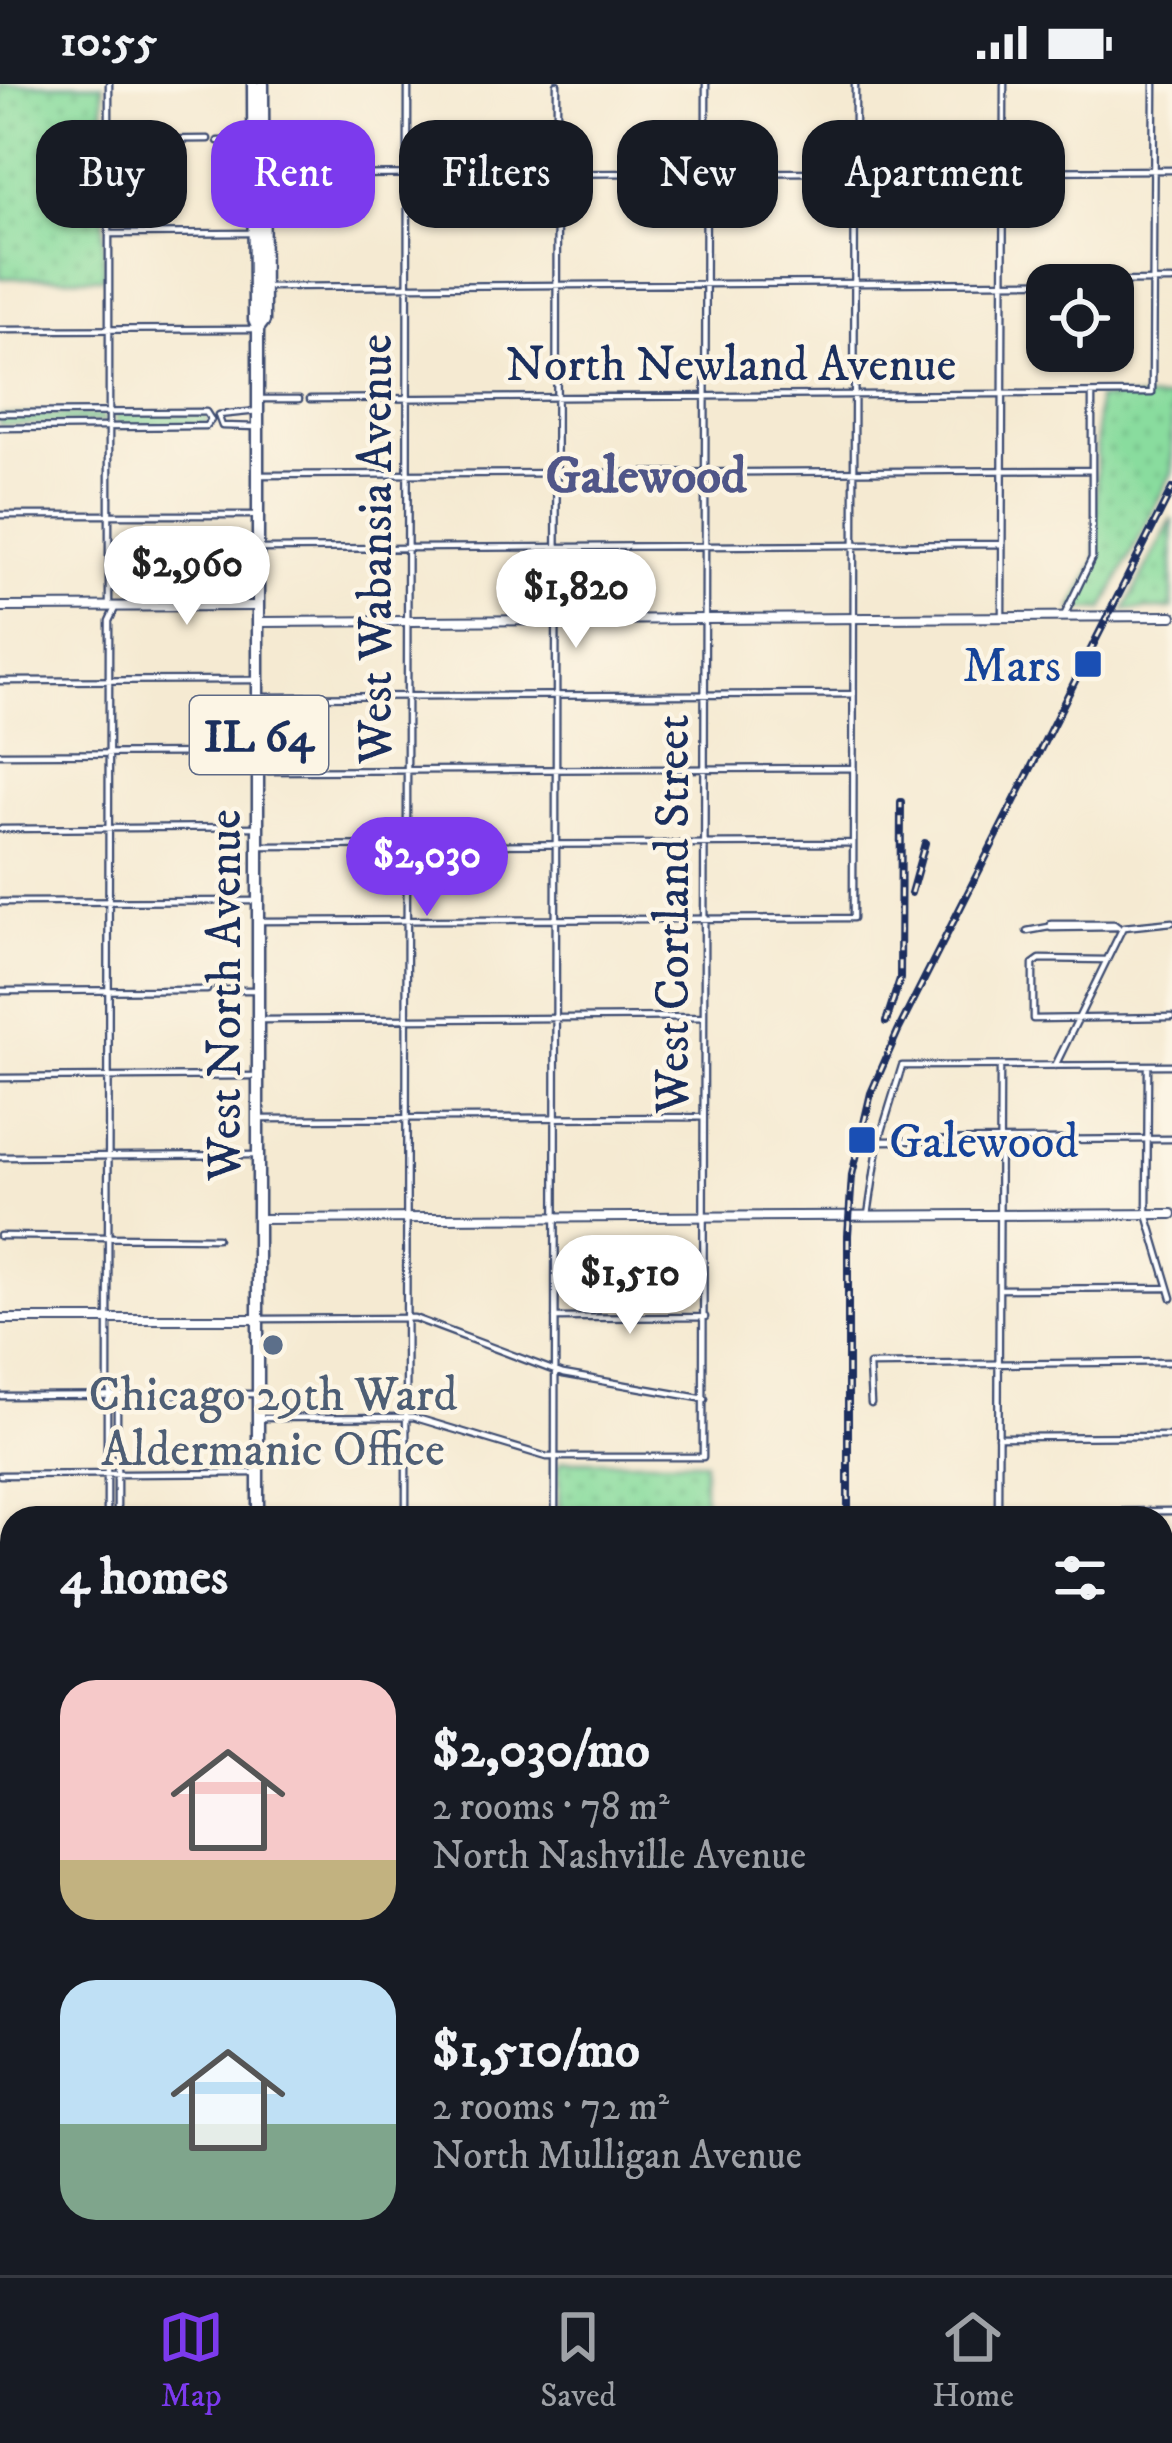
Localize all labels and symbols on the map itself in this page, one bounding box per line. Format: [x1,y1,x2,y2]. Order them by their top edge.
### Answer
street label: West Wabansia Avenue [347,334,407,765]
street label: North Newland Avenue [506,336,956,396]
district label: Galewood [545,445,748,509]
pin: $2,960 [89,526,285,628]
pin: $1,820 [478,549,674,651]
place label: Mars [963,637,1061,697]
marker: Mars [1072,648,1104,680]
road number: IL 64 [190,696,328,774]
street label: West Cortland Street [644,714,704,1115]
street label: West North Avenue [196,809,256,1182]
pin: $2,030 [329,817,525,919]
place label: Galewood [889,1113,1078,1173]
marker: Galewood [846,1124,878,1156]
pin: $1,510 [532,1235,728,1337]
marker: Chicago 29th Ward Aldermanic Office [260,1332,286,1358]
place label: Chicago 29th Ward Aldermanic Office [88,1366,458,1481]

